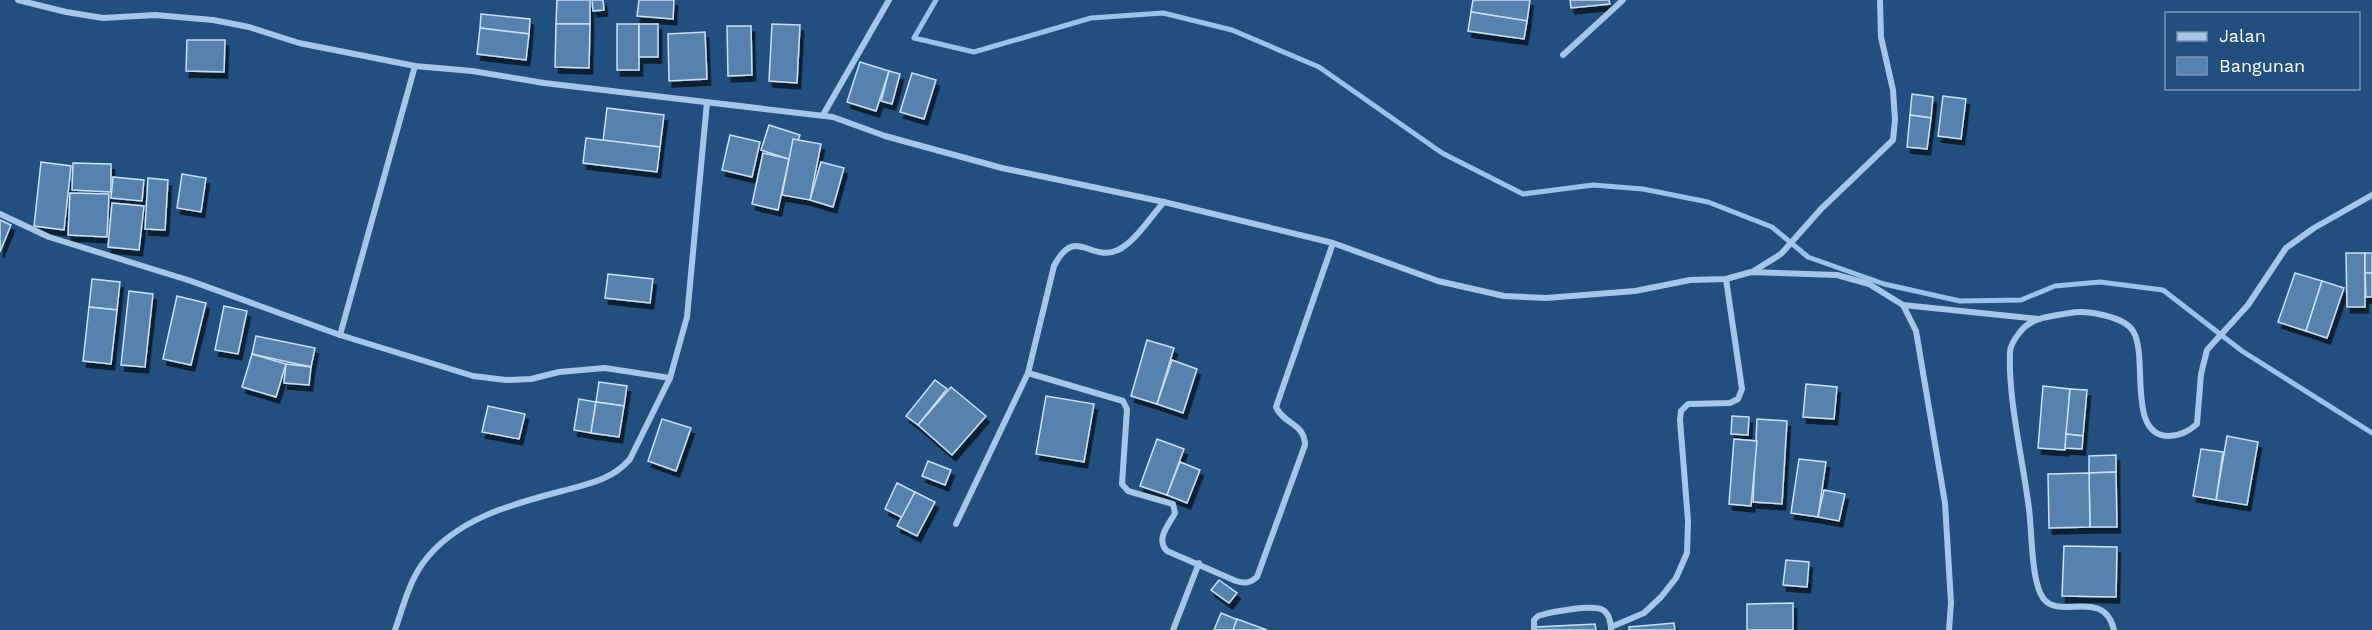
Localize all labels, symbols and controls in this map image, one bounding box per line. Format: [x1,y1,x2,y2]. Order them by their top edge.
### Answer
legend [2165,12,2360,90]
text: Jalan [2219,25,2266,46]
text: Bangunan [2219,55,2305,76]

